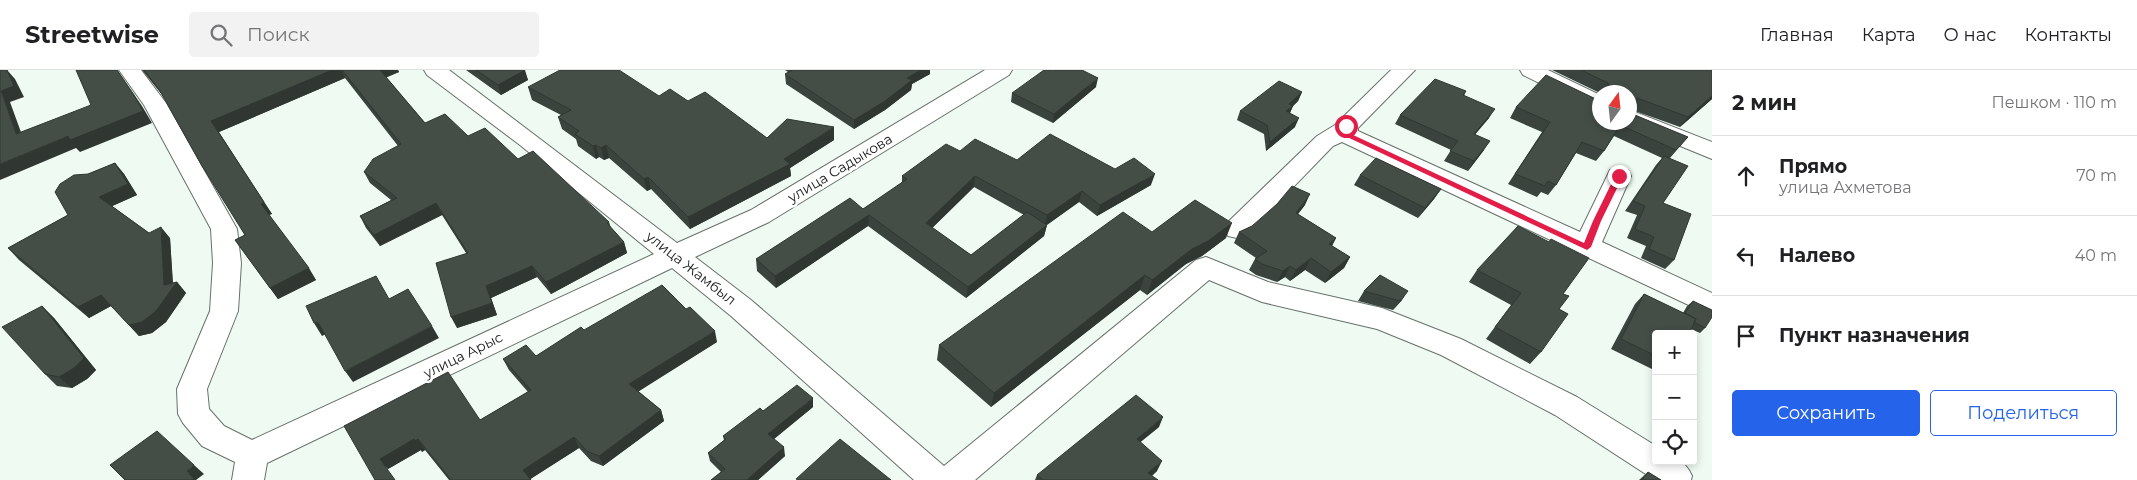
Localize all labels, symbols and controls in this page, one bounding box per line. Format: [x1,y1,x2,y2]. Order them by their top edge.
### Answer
search box [189,12,539,57]
text: Streetwise [25,20,159,49]
icon: search [207,21,235,49]
text: Поиск [247,23,310,46]
text: Главная [1760,24,1834,46]
text: Карта [1862,24,1916,46]
text: О нас [1944,24,1996,46]
text: Контакты [2024,24,2112,46]
north arrow [1592,85,1637,130]
text: 2 мин [1732,90,1797,115]
text: Пешком · 110 m [1991,93,2117,112]
route start [1335,115,1358,138]
street label: улица Садыкова [783,130,896,207]
text: Прямо [1779,155,1847,178]
icon: ahead [1732,162,1760,190]
route end [1608,165,1631,188]
text: 70 m [2076,166,2117,185]
text: улица Ахметова [1779,178,1912,197]
street label: улица Жамбыл [641,227,740,309]
icon: left [1732,242,1760,270]
text: Налево [1779,244,1855,267]
text: 40 m [2075,246,2117,265]
icon: arrive [1732,322,1760,350]
text: Пункт назначения [1779,324,1970,347]
street label: улица Арыс [419,328,506,382]
map controls [1652,330,1697,465]
button: + [1652,330,1697,375]
button: − [1652,375,1697,420]
button: Сохранить [1732,390,1920,436]
button: Поделиться [1930,390,2117,436]
button: locate [1652,420,1697,465]

